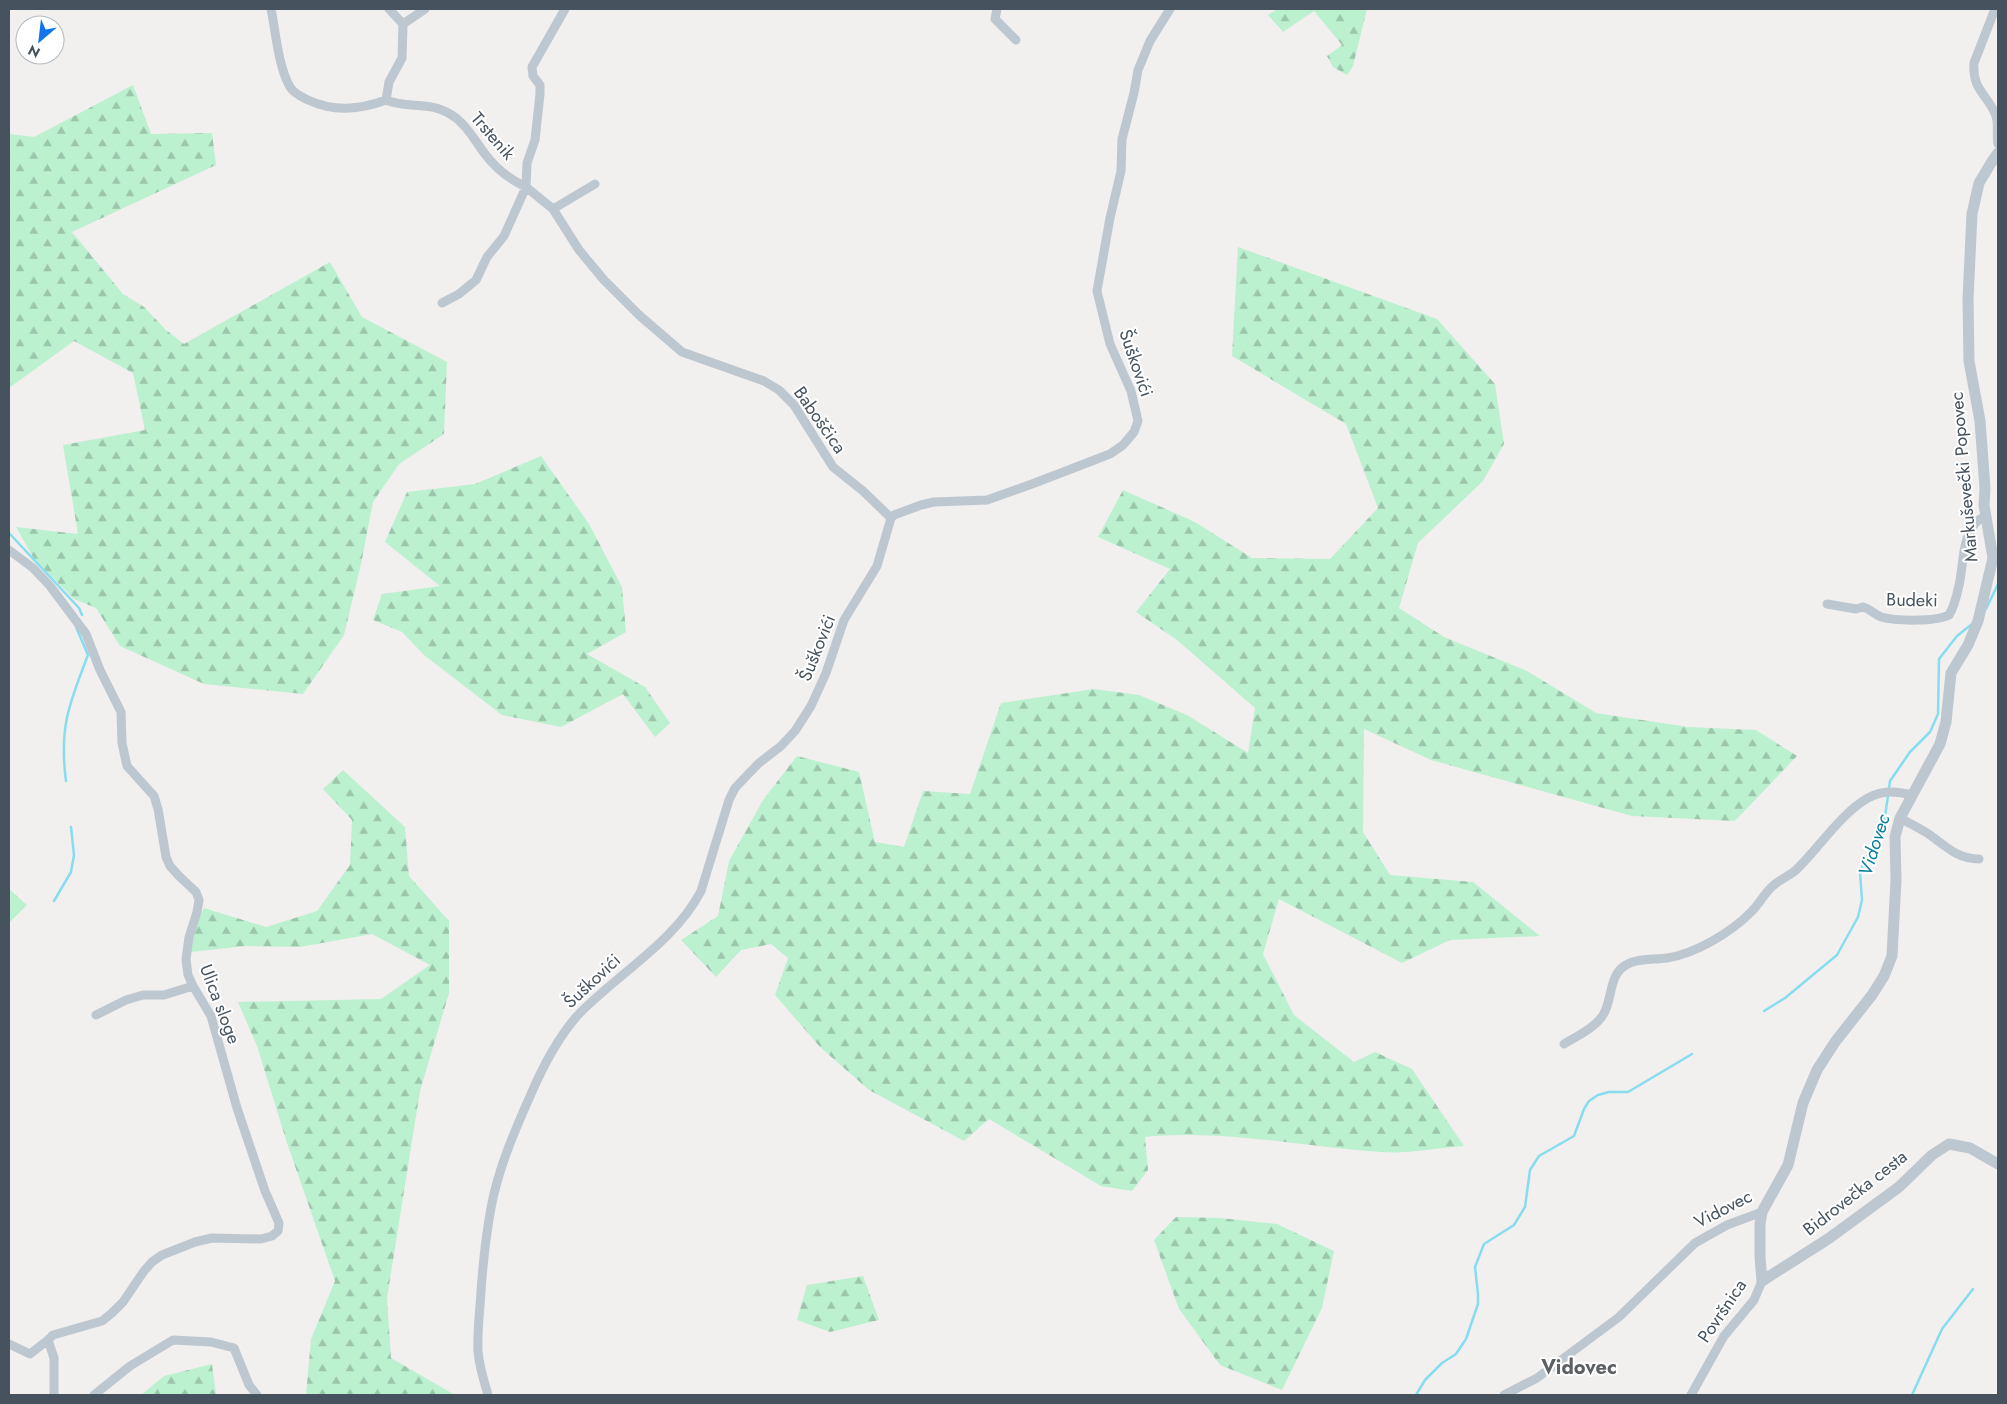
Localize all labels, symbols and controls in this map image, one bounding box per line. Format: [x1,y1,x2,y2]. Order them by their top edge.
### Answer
north arrow [15,15,65,65]
text: N [24,40,44,63]
street label: Trstenik [465,106,521,166]
street label: Šuškovići [1112,326,1160,400]
street label: Baboščica [787,381,853,459]
street label: Markuševečki Popovec [1944,391,1984,563]
street label: Budeki [1886,587,1938,613]
street label: Šuškovići [792,611,842,685]
water label: Vidovec [1851,811,1897,879]
street label: Šuškovići [558,948,626,1014]
street label: Ulica sloge [193,960,247,1048]
street label: Bidrovečka cesta [1797,1144,1913,1242]
street label: Vidovec [1690,1183,1756,1235]
street label: Površnica [1691,1274,1753,1348]
district label: Vidovec [1540,1353,1617,1382]

